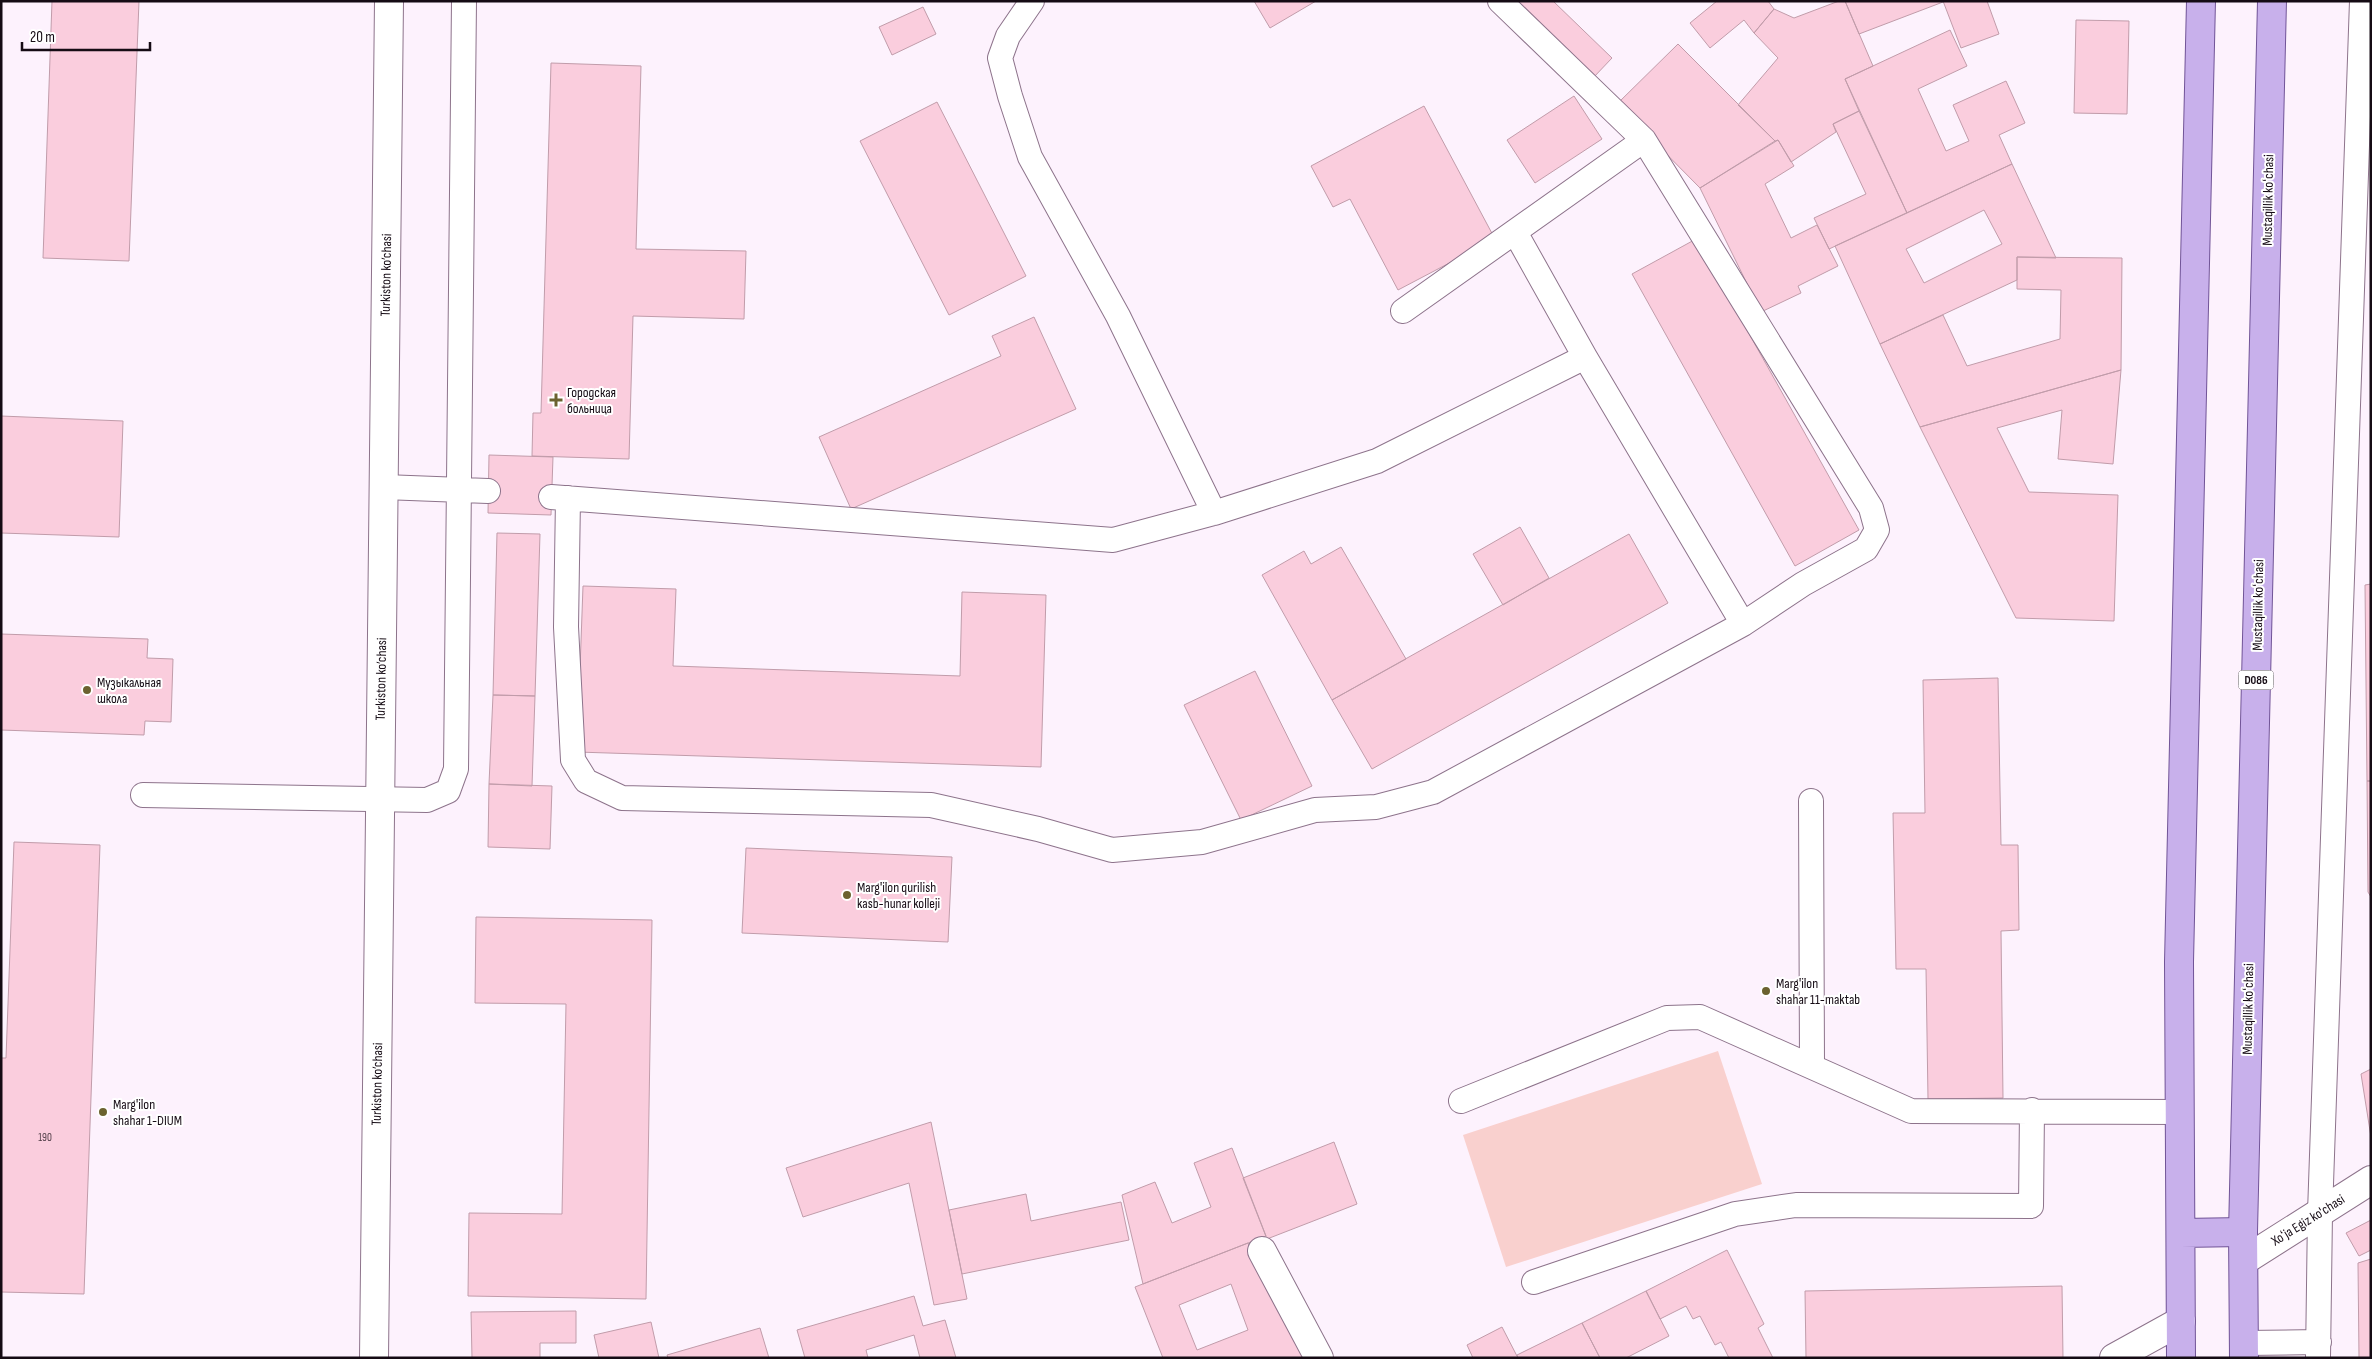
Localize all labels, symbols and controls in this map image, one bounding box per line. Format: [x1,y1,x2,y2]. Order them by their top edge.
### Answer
scale bar [22,20,150,52]
text: 20 m [30,28,55,47]
street label: Mustaqillik koʻchasi [2259,154,2277,246]
street label: Turkiston ko’chasi [377,233,395,317]
place label: Городская больница [567,384,616,417]
marker: Городская больница [549,393,563,407]
street label: Mustaqillik koʻchasi [2249,559,2267,651]
street label: Turkiston ko’chasi [372,637,390,721]
road number: D086 [2238,670,2274,690]
place label: Музыкальная школа [97,674,161,707]
marker: Музыкальная школа [81,684,93,696]
place label: Marg'ilon qurilish kasb-hunar kolleji [857,879,940,912]
marker: Marg'ilon qurilish kasb-hunar kolleji [841,889,853,901]
street label: Mustaqillik koʻchasi [2239,963,2257,1055]
place label: Marg'ilon shahar 11-maktab [1776,975,1860,1008]
marker: Marg'ilon shahar 11-maktab [1760,985,1772,997]
street label: Turkiston ko’chasi [368,1042,386,1126]
place label: Marg'ilon shahar 1-DIUM [113,1096,182,1129]
marker: Marg'ilon shahar 1-DIUM [97,1106,109,1118]
house number: 190 [38,1131,52,1144]
street label: Xoʻja Egiz ko'chasi [2267,1191,2348,1250]

